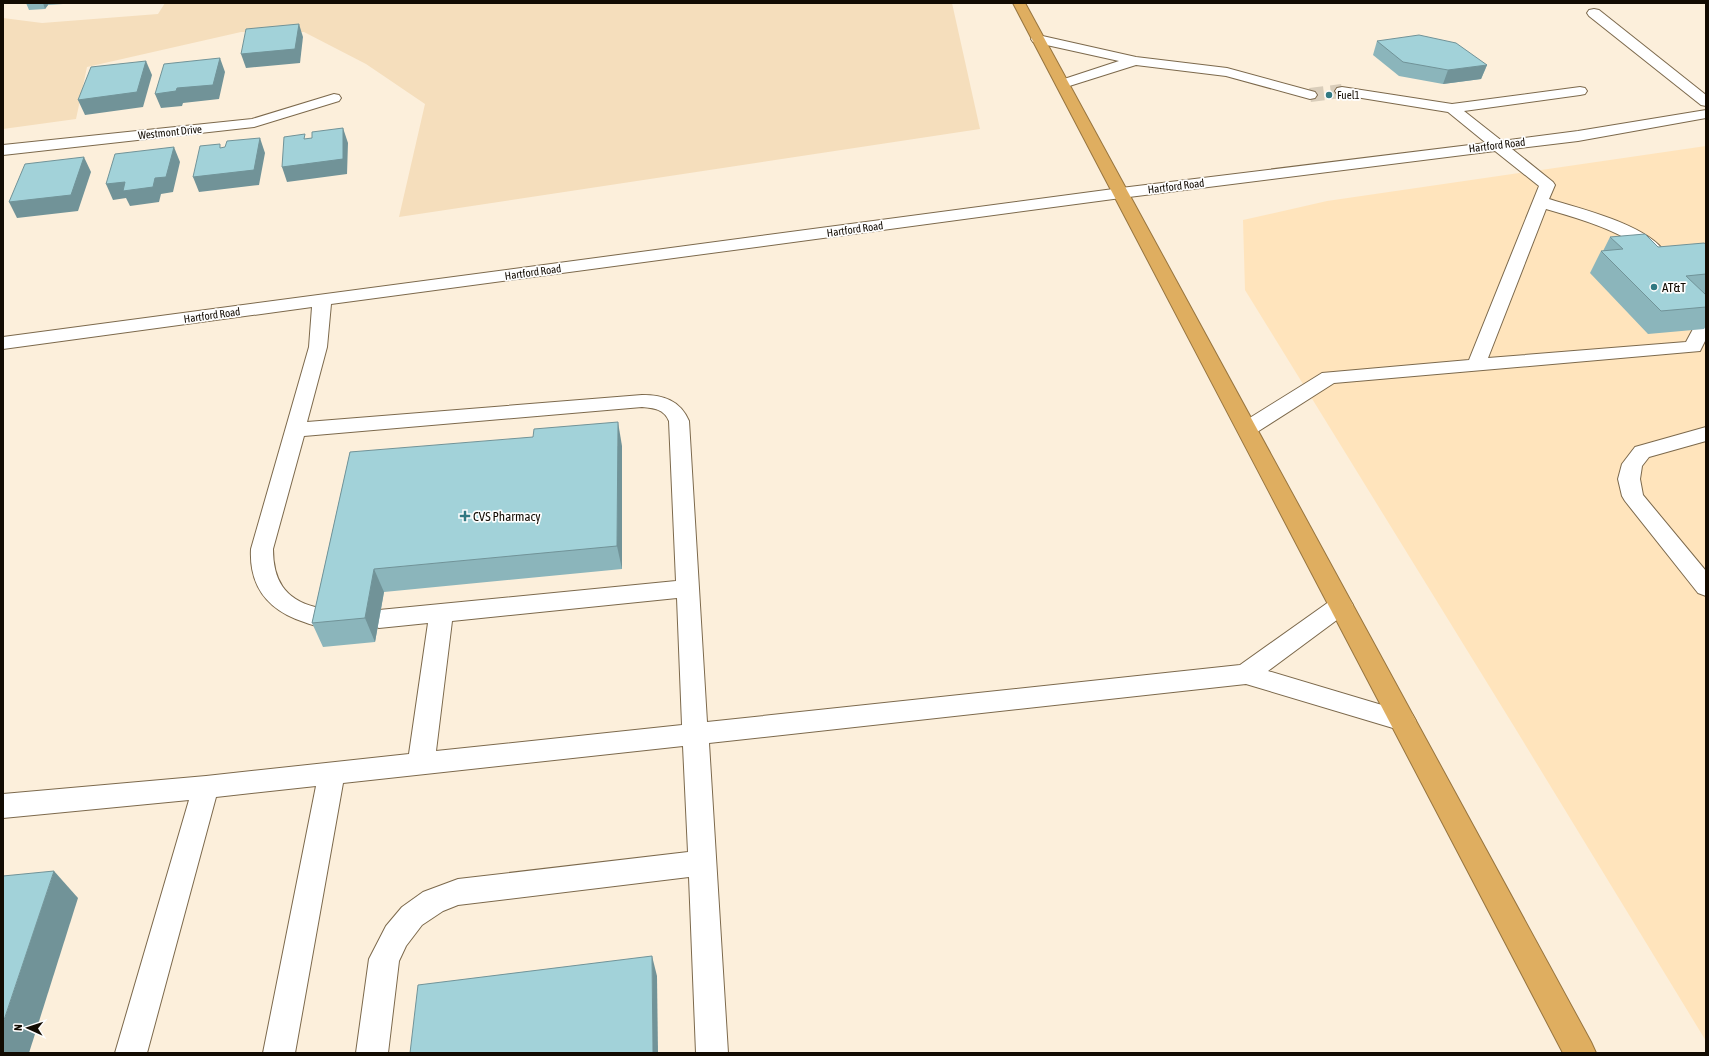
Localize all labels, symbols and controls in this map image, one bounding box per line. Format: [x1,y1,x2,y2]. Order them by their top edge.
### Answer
place label: Fuel1 [1337,89,1360,101]
marker: Fuel1 [1324,90,1334,100]
street label: Westmont Drive [137,123,203,141]
street label: Hartford Road [1468,136,1526,154]
street label: Hartford Road [1147,177,1205,195]
street label: Hartford Road [826,219,884,239]
street label: Hartford Road [504,262,562,282]
place label: AT&T [1662,280,1686,295]
marker: AT&T [1649,282,1659,292]
street label: Hartford Road [183,305,241,325]
place label: CVS Pharmacy [473,509,541,524]
marker: CVS Pharmacy [460,511,470,521]
north arrow [8,1008,48,1048]
text: N [12,1024,24,1031]

